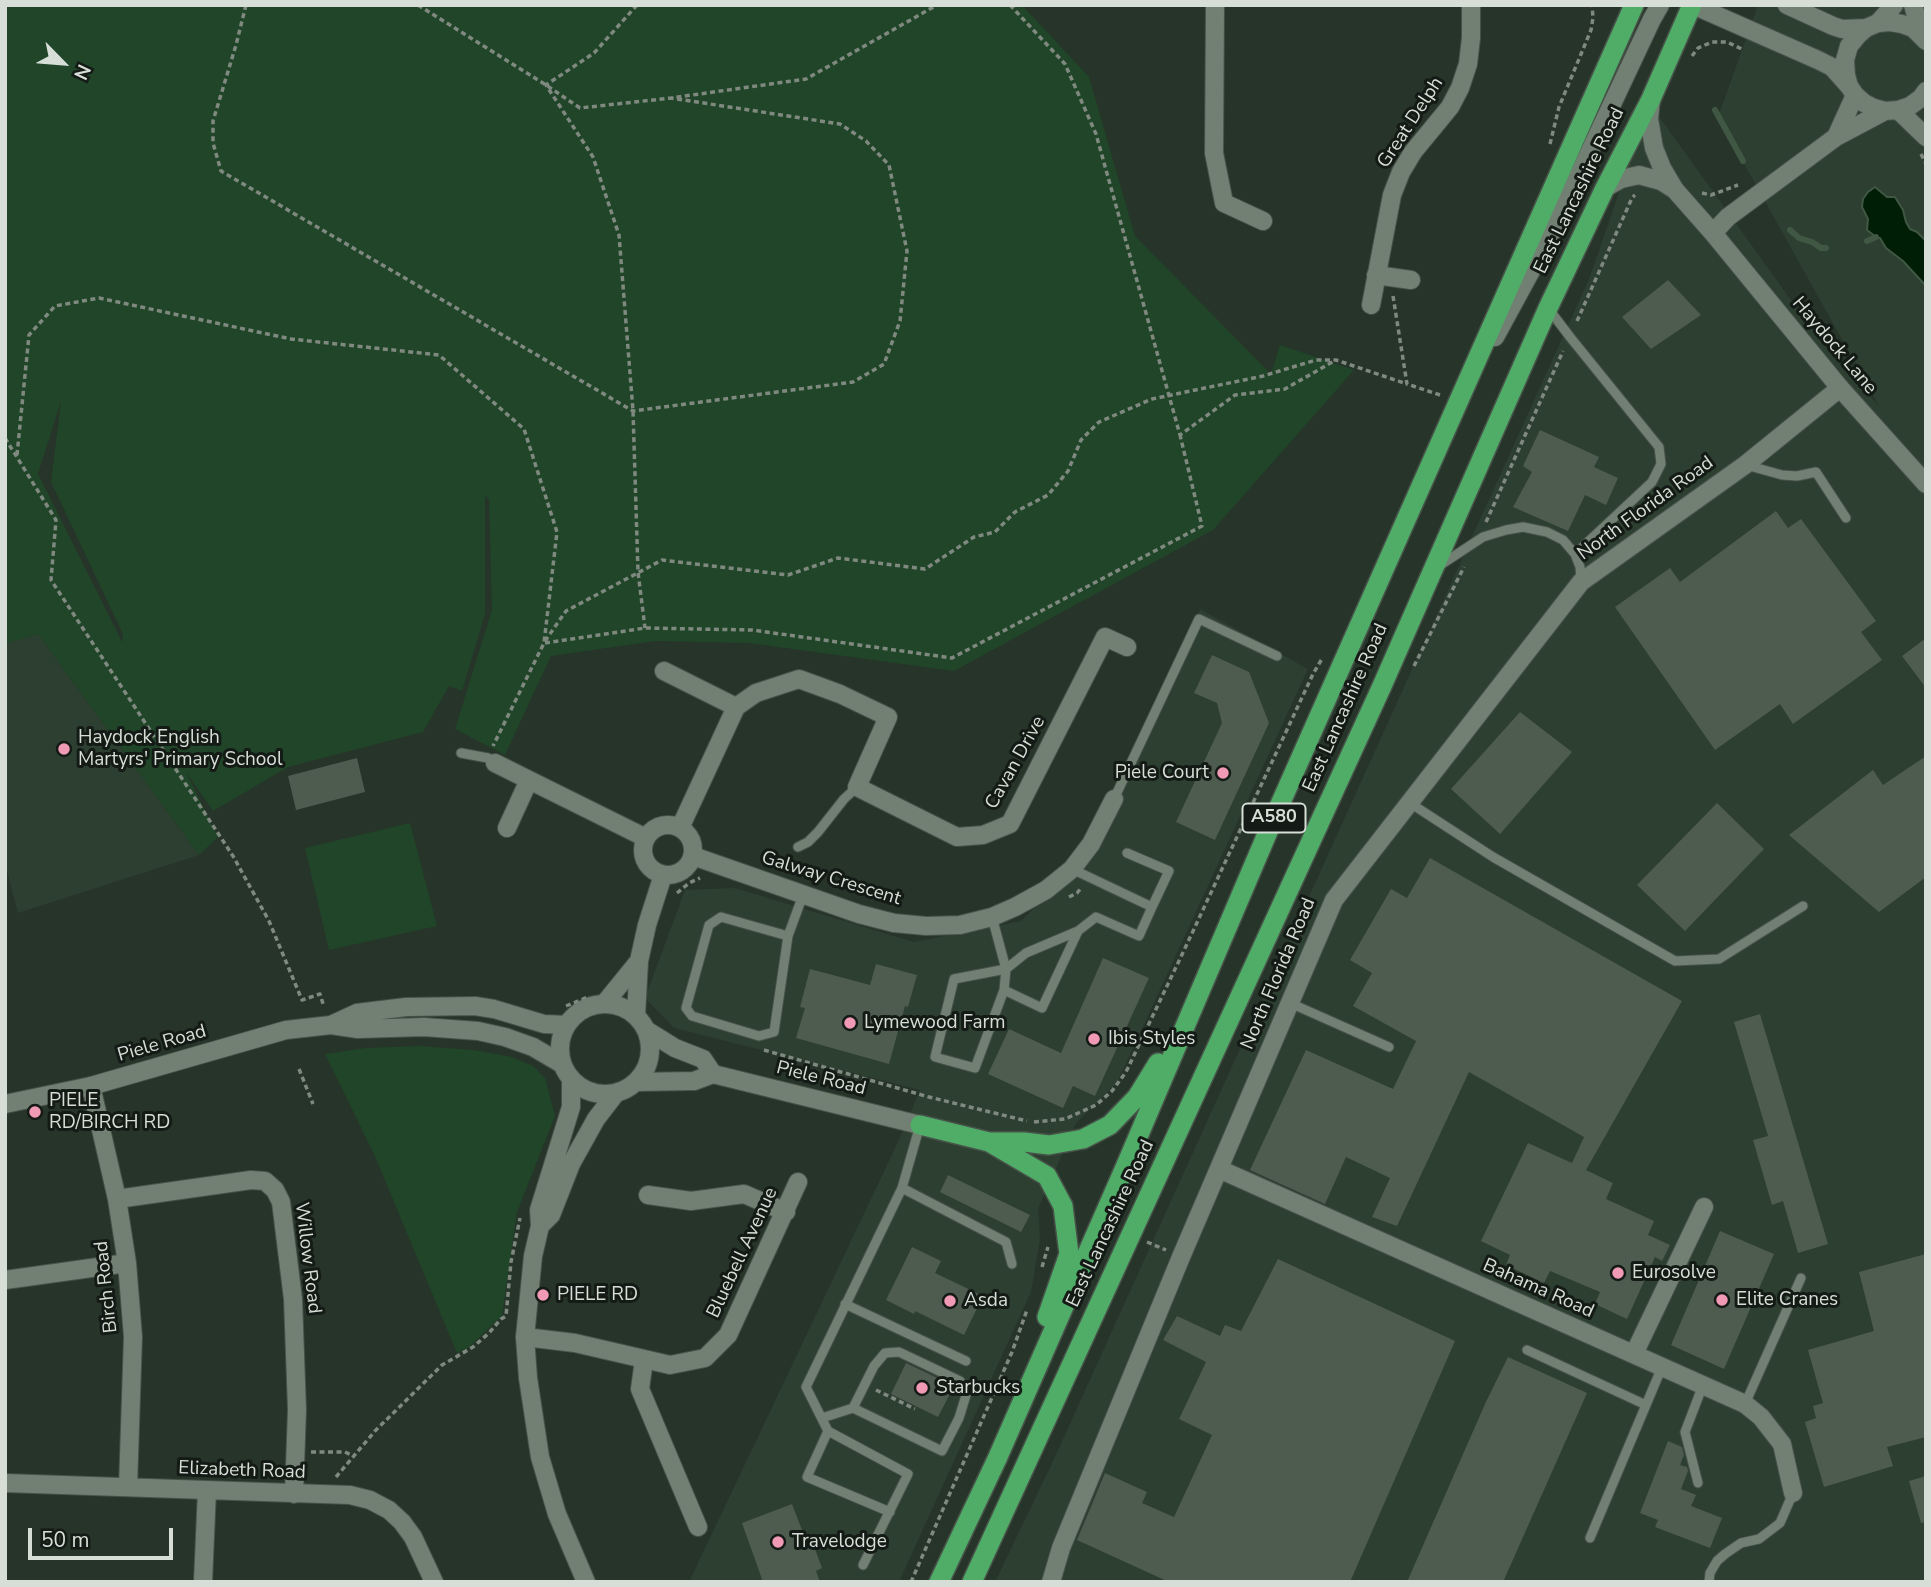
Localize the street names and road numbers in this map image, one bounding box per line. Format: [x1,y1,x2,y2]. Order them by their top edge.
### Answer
street label: Great Delph [1373,73,1449,173]
street label: East Lancashire Road [1530,104,1630,278]
street label: Haydock Lane [1787,293,1881,399]
street label: North Florida Road [1574,452,1718,566]
street label: East Lancashire Road [1299,620,1393,796]
street label: Cavan Drive [981,712,1051,814]
road number: A580 [1242,804,1306,832]
street label: Galway Crescent [759,847,903,911]
street label: North Florida Road [1237,895,1321,1053]
street label: Piele Road [115,1020,209,1068]
street label: Piele Road [774,1057,868,1101]
street label: East Lancashire Road [1062,1137,1160,1311]
street label: Bluebell Avenue [703,1184,783,1322]
street label: Willow Road [289,1201,325,1315]
street label: Birch Road [91,1240,123,1334]
street label: Bahama Road [1479,1254,1597,1324]
street label: Elizabeth Road [178,1457,306,1485]

